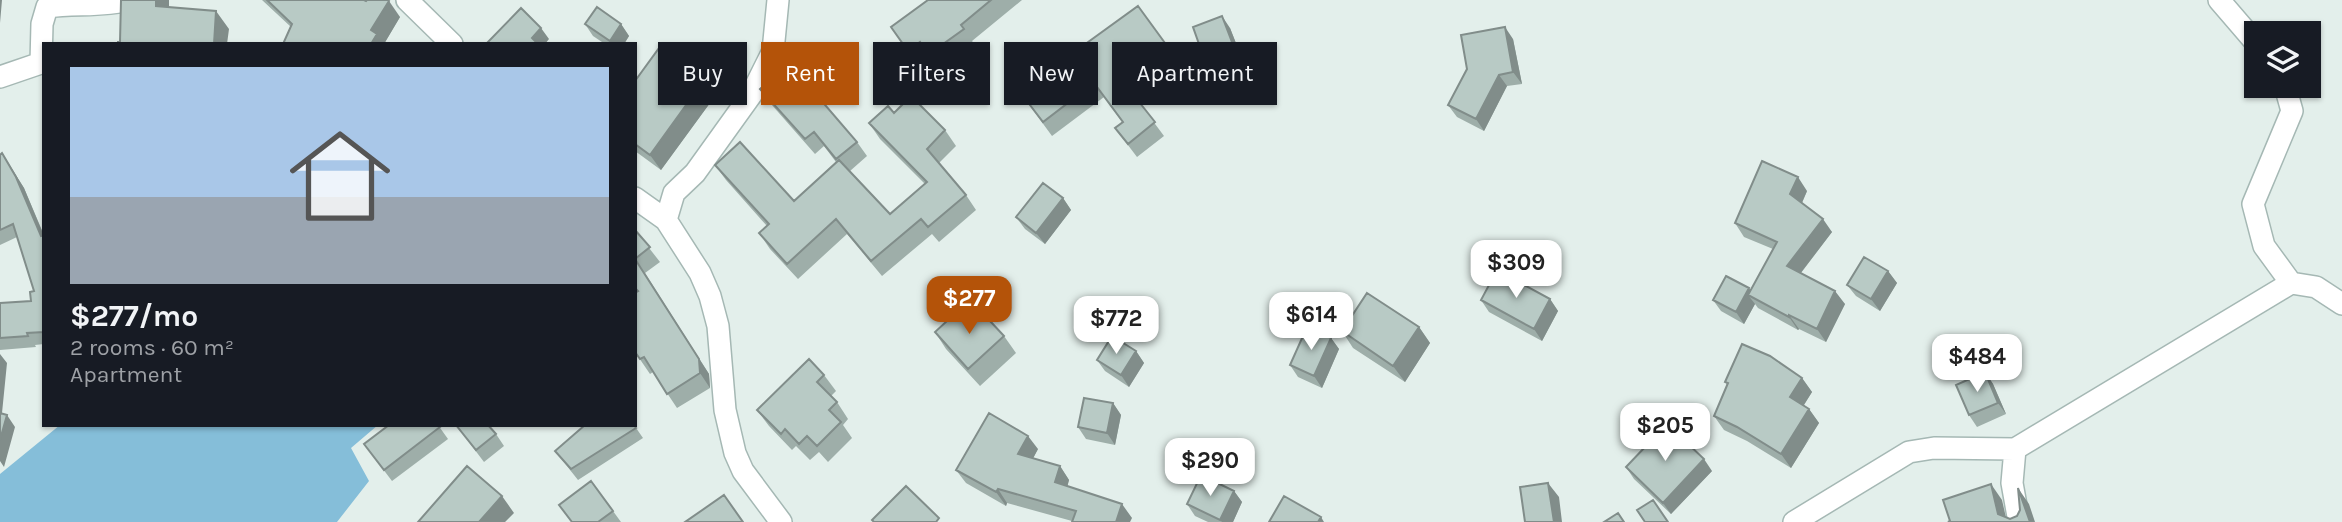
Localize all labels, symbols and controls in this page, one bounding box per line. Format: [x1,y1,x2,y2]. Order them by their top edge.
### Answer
map controls [2244,21,2321,98]
button: layers [2244,21,2321,98]
chip: Buy [658,42,747,105]
chip: Rent [761,42,859,105]
chip: Filters [873,42,990,105]
chip: New [1004,42,1098,105]
chip: Apartment [1112,42,1277,105]
icon: home [277,113,403,239]
pin: $309 [1475,240,1557,300]
text: $309 [1487,249,1545,276]
pin: $277 [928,276,1010,336]
text: $277 [943,285,995,312]
pin: $614 [1270,292,1352,352]
pin: $772 [1075,296,1157,356]
text: $277/mo [70,298,198,334]
text: $614 [1285,301,1337,328]
text: $772 [1090,305,1142,332]
text: 2 rooms · 60 m² [70,334,234,361]
pin: $484 [1936,334,2018,394]
text: $484 [1948,343,2006,370]
text: Apartment [70,361,182,388]
pin: $205 [1624,404,1706,463]
text: $205 [1636,412,1694,439]
pin: $290 [1169,438,1251,498]
text: $290 [1181,447,1239,474]

